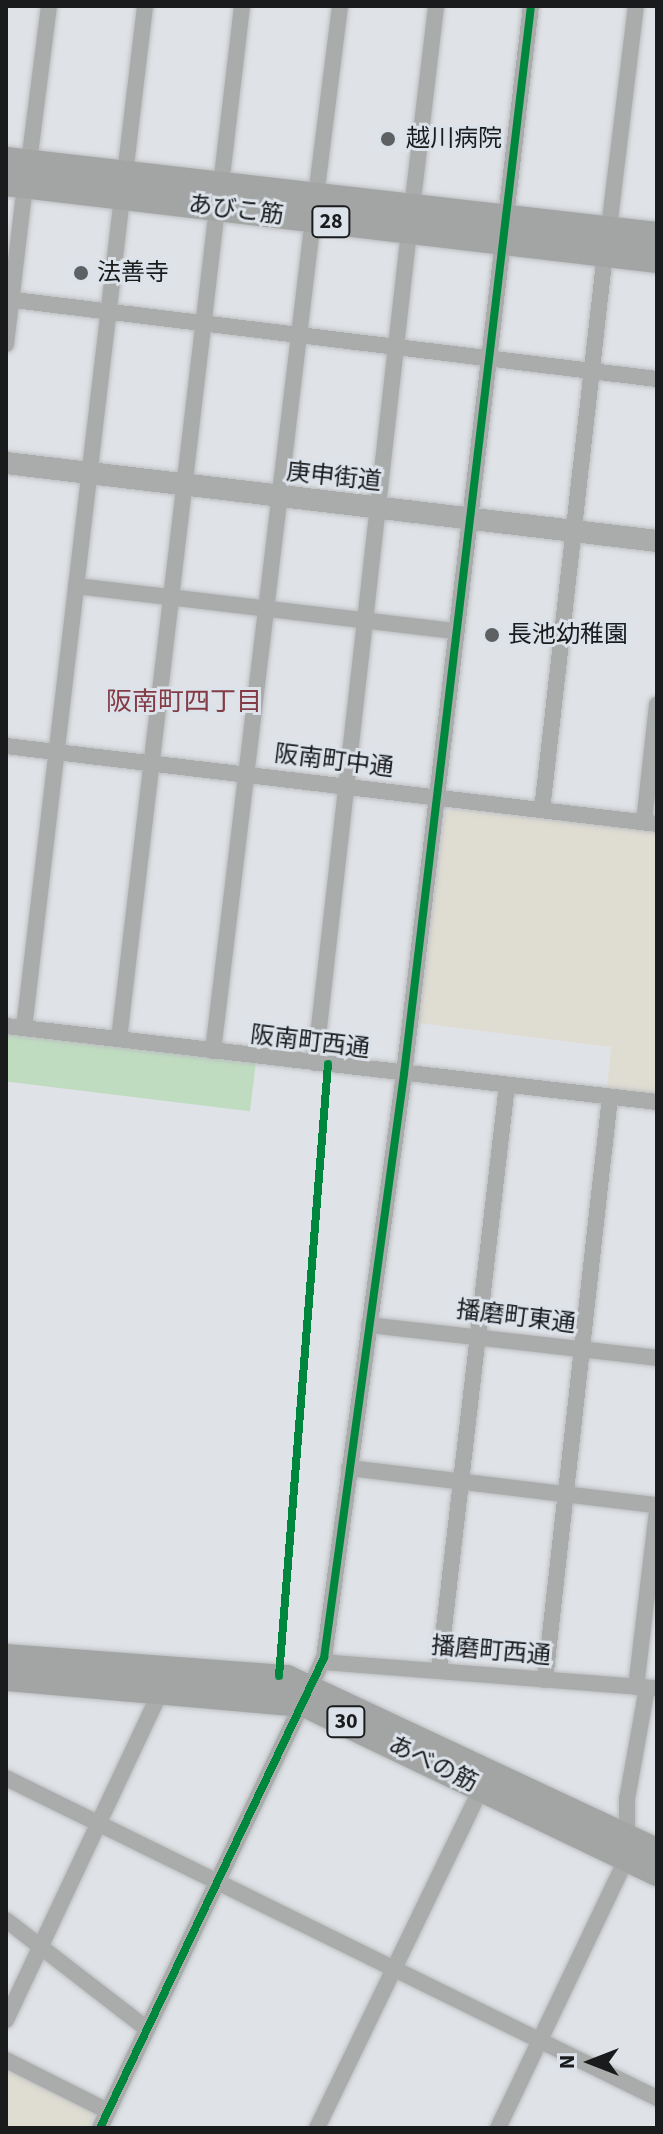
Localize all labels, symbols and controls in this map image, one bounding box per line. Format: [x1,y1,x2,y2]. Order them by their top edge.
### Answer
place label: 越川病院 [406,125,502,153]
marker: 越川病院 [377,128,399,150]
street label: あびこ筋 [187,190,285,230]
road number: 28 [311,204,351,240]
place label: 法善寺 [97,259,169,287]
marker: 法善寺 [72,264,90,282]
street label: 庚申街道 [285,458,383,496]
place label: 長池幼稚園 [508,621,628,649]
marker: 長池幼稚園 [483,626,501,644]
district label: 阪南町四丁目 [106,686,262,718]
street label: 阪南町中通 [273,739,395,783]
street label: 阪南町西通 [249,1020,371,1064]
street label: 播磨町東通 [455,1295,577,1339]
street label: 播磨町西通 [430,1631,552,1671]
road number: 30 [326,1704,366,1740]
street label: あべの筋 [384,1730,482,1798]
north arrow [551,2022,631,2102]
text: N [551,2055,583,2069]

